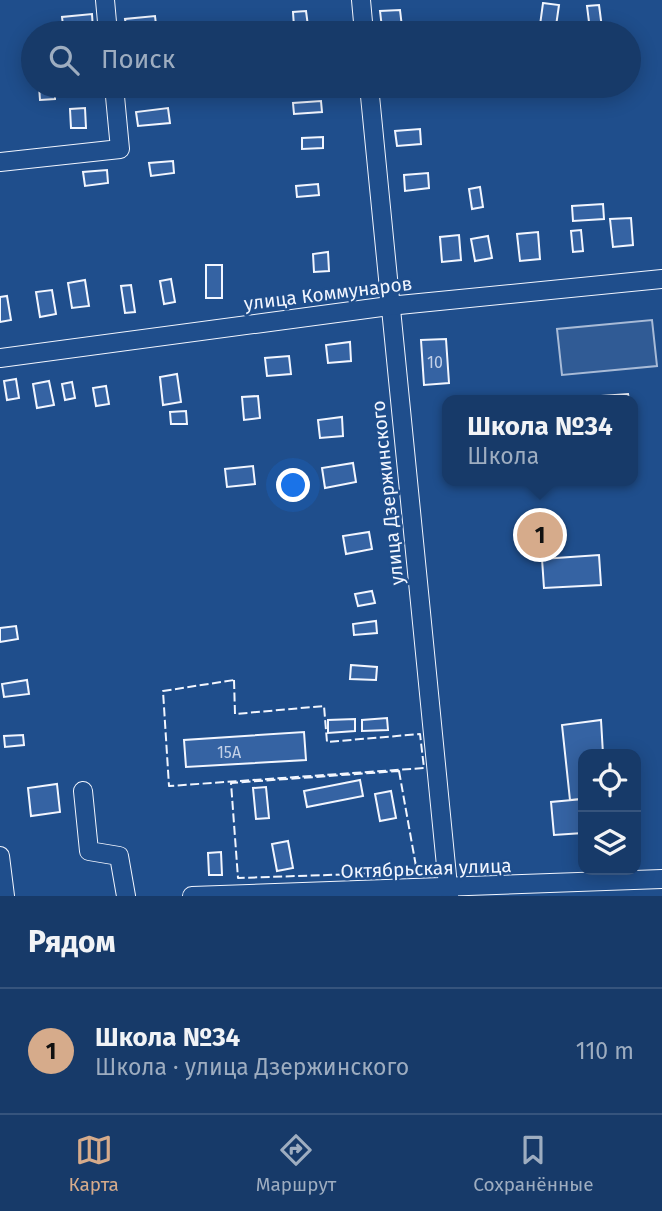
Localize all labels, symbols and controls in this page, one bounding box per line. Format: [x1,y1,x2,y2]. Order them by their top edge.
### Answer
search box [21,21,641,98]
icon: search [45,41,83,79]
text: Поиск [101,44,175,75]
street label: улица Коммунаров [243,272,414,315]
house number: 10 [427,353,443,372]
popup [442,395,638,486]
street label: улица Дзержинского [366,400,409,586]
text: Школа №34 [467,411,613,442]
text: Школа [467,442,539,470]
your location [276,468,310,502]
pin: 1 [517,509,563,561]
house number: 15А [217,743,242,762]
map controls [578,749,641,875]
button: locate [578,749,641,812]
button: layers [578,812,641,875]
street label: Октябрьская улица [340,854,512,883]
text: Рядом [28,924,116,960]
text: Школа №34 [95,1022,240,1053]
text: 1 [46,1037,56,1065]
text: 110 m [576,1037,634,1065]
text: Школа · улица Дзержинского [95,1053,409,1081]
tab: Карта [68,1131,119,1196]
tab: Маршрут [256,1131,336,1196]
tab: Сохранённые [473,1131,594,1196]

